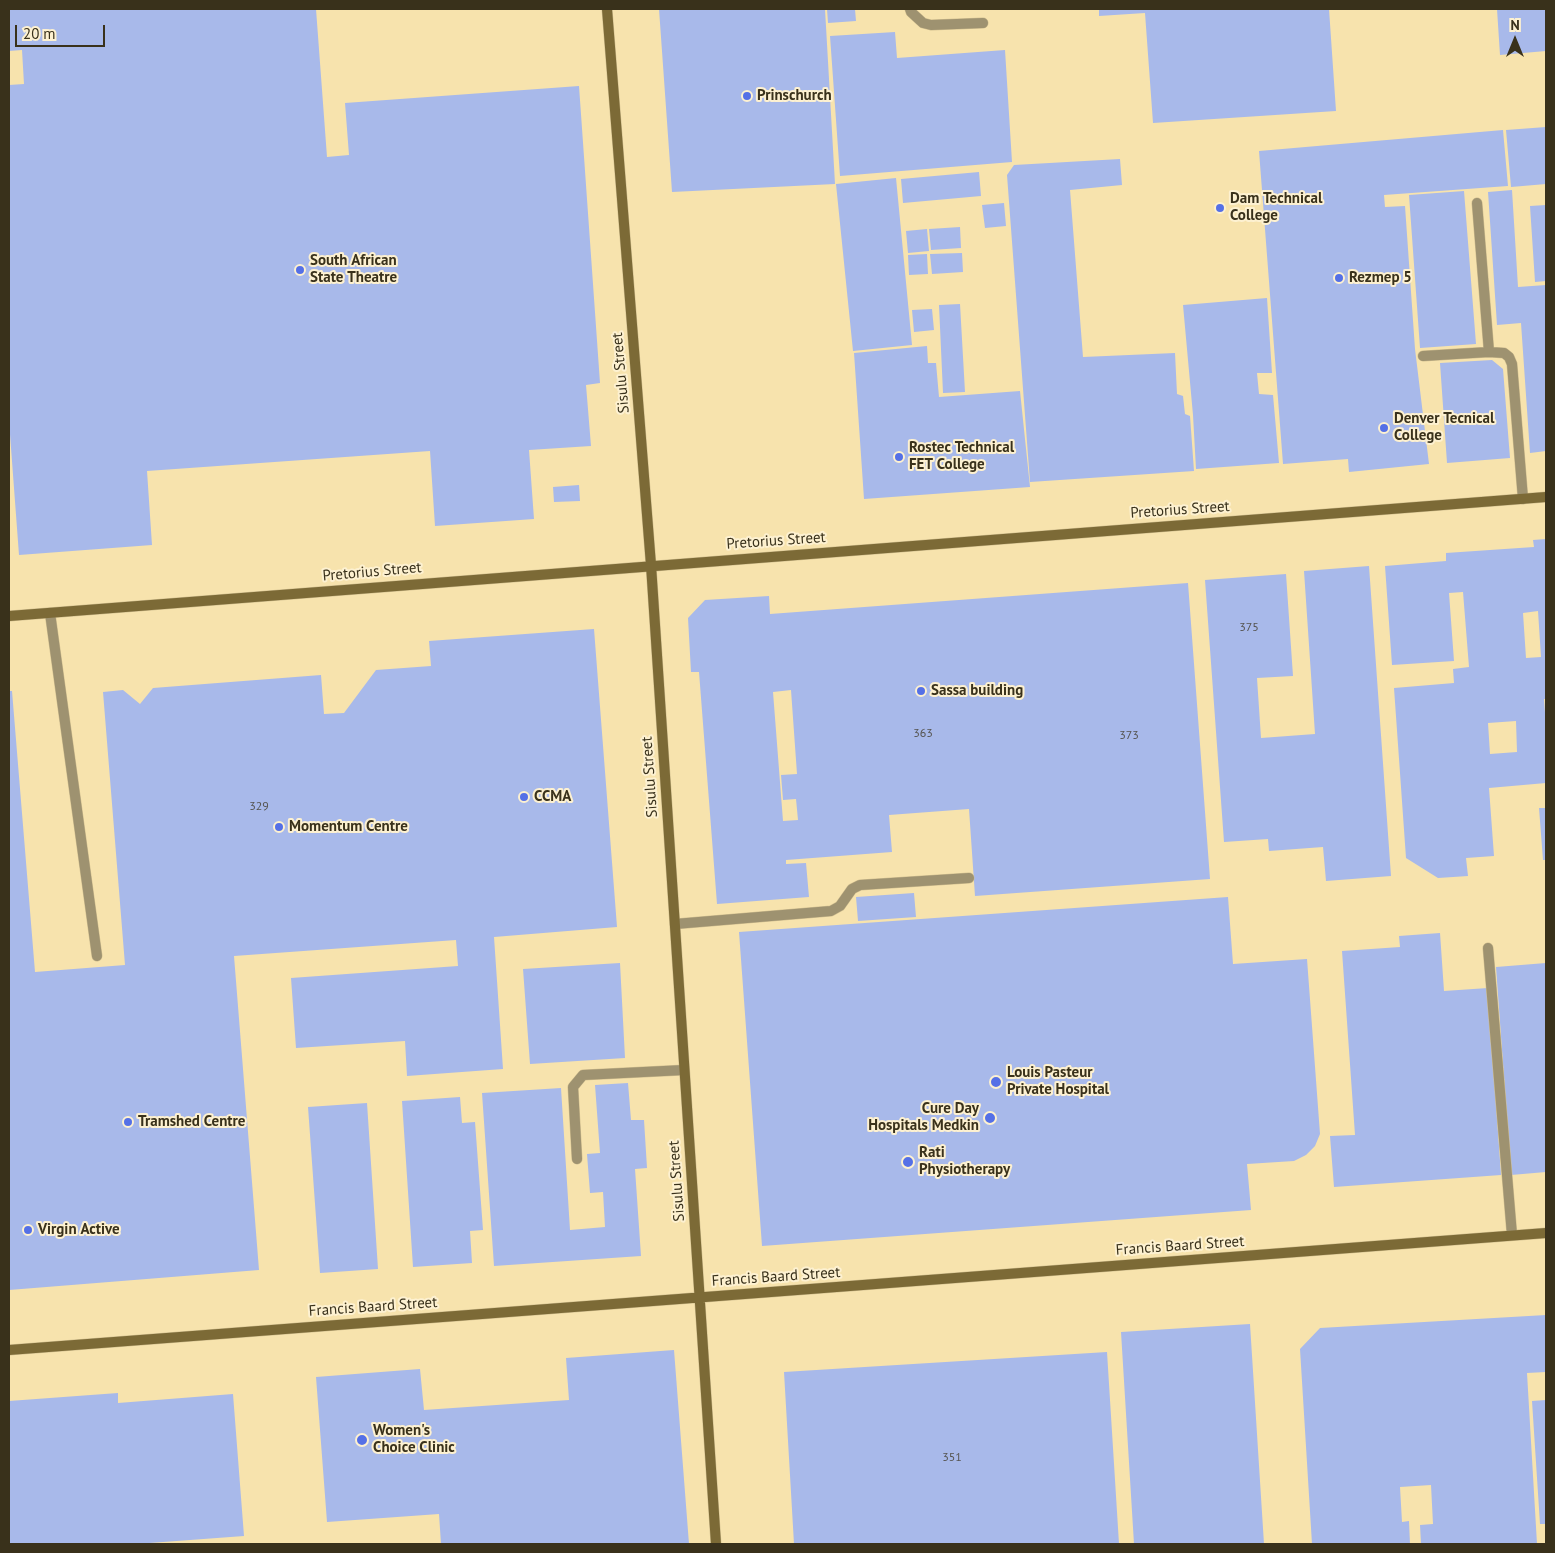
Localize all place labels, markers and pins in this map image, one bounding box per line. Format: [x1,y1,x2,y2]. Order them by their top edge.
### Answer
place label: Prinschurch [757,87,832,105]
marker: Prinschurch [741,90,753,102]
place label: Dam Technical College [1230,190,1322,225]
marker: Dam Technical College [1214,202,1226,214]
place label: South African State Theatre [310,252,397,287]
marker: South African State Theatre [294,264,306,276]
place label: Rezmep 5 [1349,269,1412,287]
marker: Rezmep 5 [1333,272,1345,284]
place label: Denver Tecnical College [1394,410,1494,445]
marker: Denver Tecnical College [1378,422,1390,434]
place label: Rostec Technical FET College [909,439,1014,474]
marker: Rostec Technical FET College [893,451,905,463]
place label: Sassa building [931,682,1023,700]
marker: Sassa building [915,685,927,697]
place label: CCMA [534,788,571,806]
marker: CCMA [518,791,530,803]
place label: Momentum Centre [289,818,408,836]
marker: Momentum Centre [273,821,285,833]
place label: Louis Pasteur Private Hospital [1007,1064,1109,1099]
marker: Louis Pasteur Private Hospital [989,1075,1003,1089]
place label: Cure Day Hospitals Medkin [868,1100,979,1135]
marker: Cure Day Hospitals Medkin [983,1111,997,1125]
place label: Tramshed Centre [138,1113,245,1131]
marker: Tramshed Centre [122,1116,134,1128]
place label: Rati Physiotherapy [919,1144,1010,1179]
marker: Rati Physiotherapy [901,1155,915,1169]
place label: Virgin Active [38,1221,120,1239]
marker: Virgin Active [22,1224,34,1236]
place label: Women's Choice Clinic [373,1422,455,1457]
marker: Women's Choice Clinic [355,1433,369,1447]

